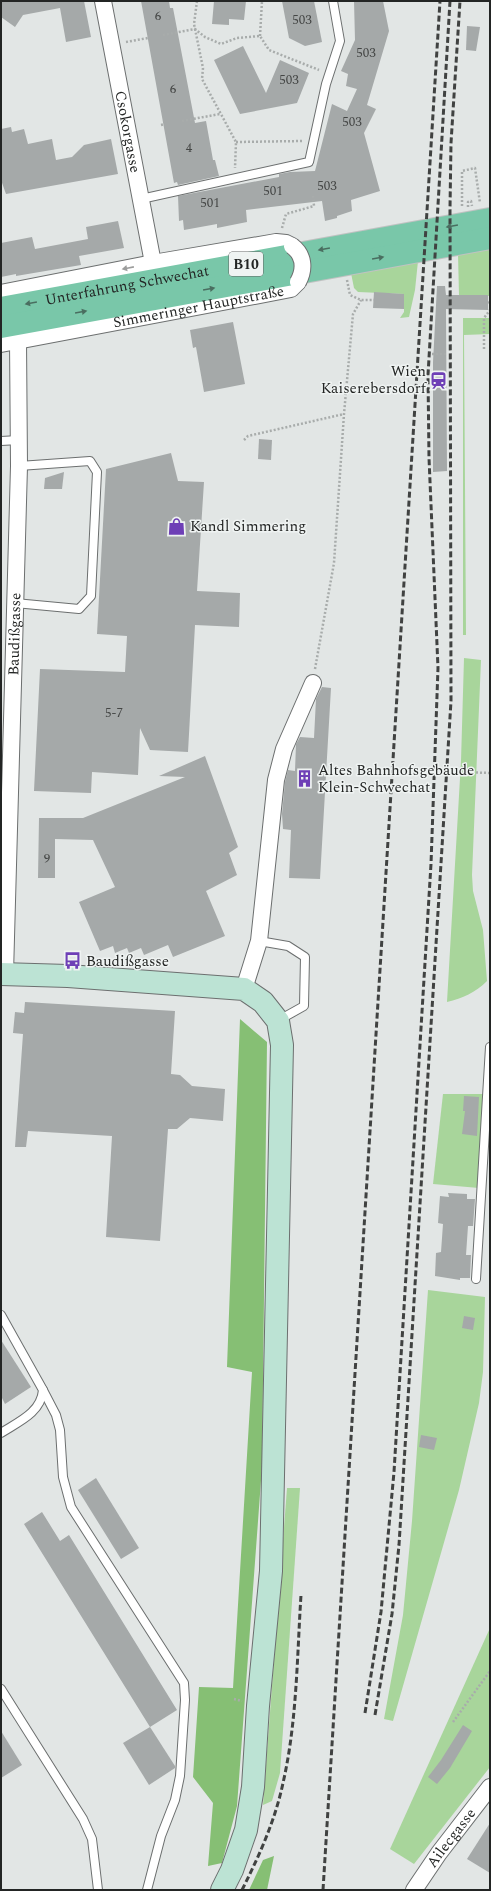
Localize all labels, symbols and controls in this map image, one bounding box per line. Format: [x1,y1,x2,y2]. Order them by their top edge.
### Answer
house number: 6 [155,6,162,26]
house number: 503 [292,10,312,30]
house number: 503 [356,43,376,63]
house number: 503 [279,70,299,90]
house number: 6 [170,79,177,99]
street label: Csokorgasse [109,89,147,175]
house number: 503 [342,112,362,132]
house number: 4 [186,138,193,158]
house number: 503 [317,176,337,196]
house number: 501 [263,181,283,201]
house number: 501 [200,193,220,213]
one-way arrow [446,223,458,229]
one-way arrow [318,247,330,253]
road number: B10 [229,252,263,276]
one-way arrow [372,255,384,261]
street label: Unterfahrung Schwechat [43,259,211,311]
one-way arrow [122,265,134,271]
street label: Simmeringer Hauptstraße [111,279,286,334]
one-way arrow [202,286,215,292]
one-way arrow [24,300,37,306]
one-way arrow [75,309,87,315]
place label: Wien Kaiserebersdorf [321,360,428,400]
station icon: Wien Kaiserebersdorf [429,370,449,390]
place label: Kandl Simmering [190,515,306,538]
shop icon: Kandl Simmering [167,516,187,536]
street label: Baudißgasse [2,592,27,676]
house number: 5-7 [105,703,123,723]
place label: Altes Bahnhofsgebäude Klein-Schwechat [318,759,474,799]
building icon: Altes Bahnhofsgebäude Klein-Schwechat [295,769,315,789]
house number: 9 [44,849,51,869]
place label: Baudißgasse [86,950,169,973]
bus stop icon: Baudißgasse [63,951,83,971]
street label: Ailecgasse [421,1803,481,1872]

